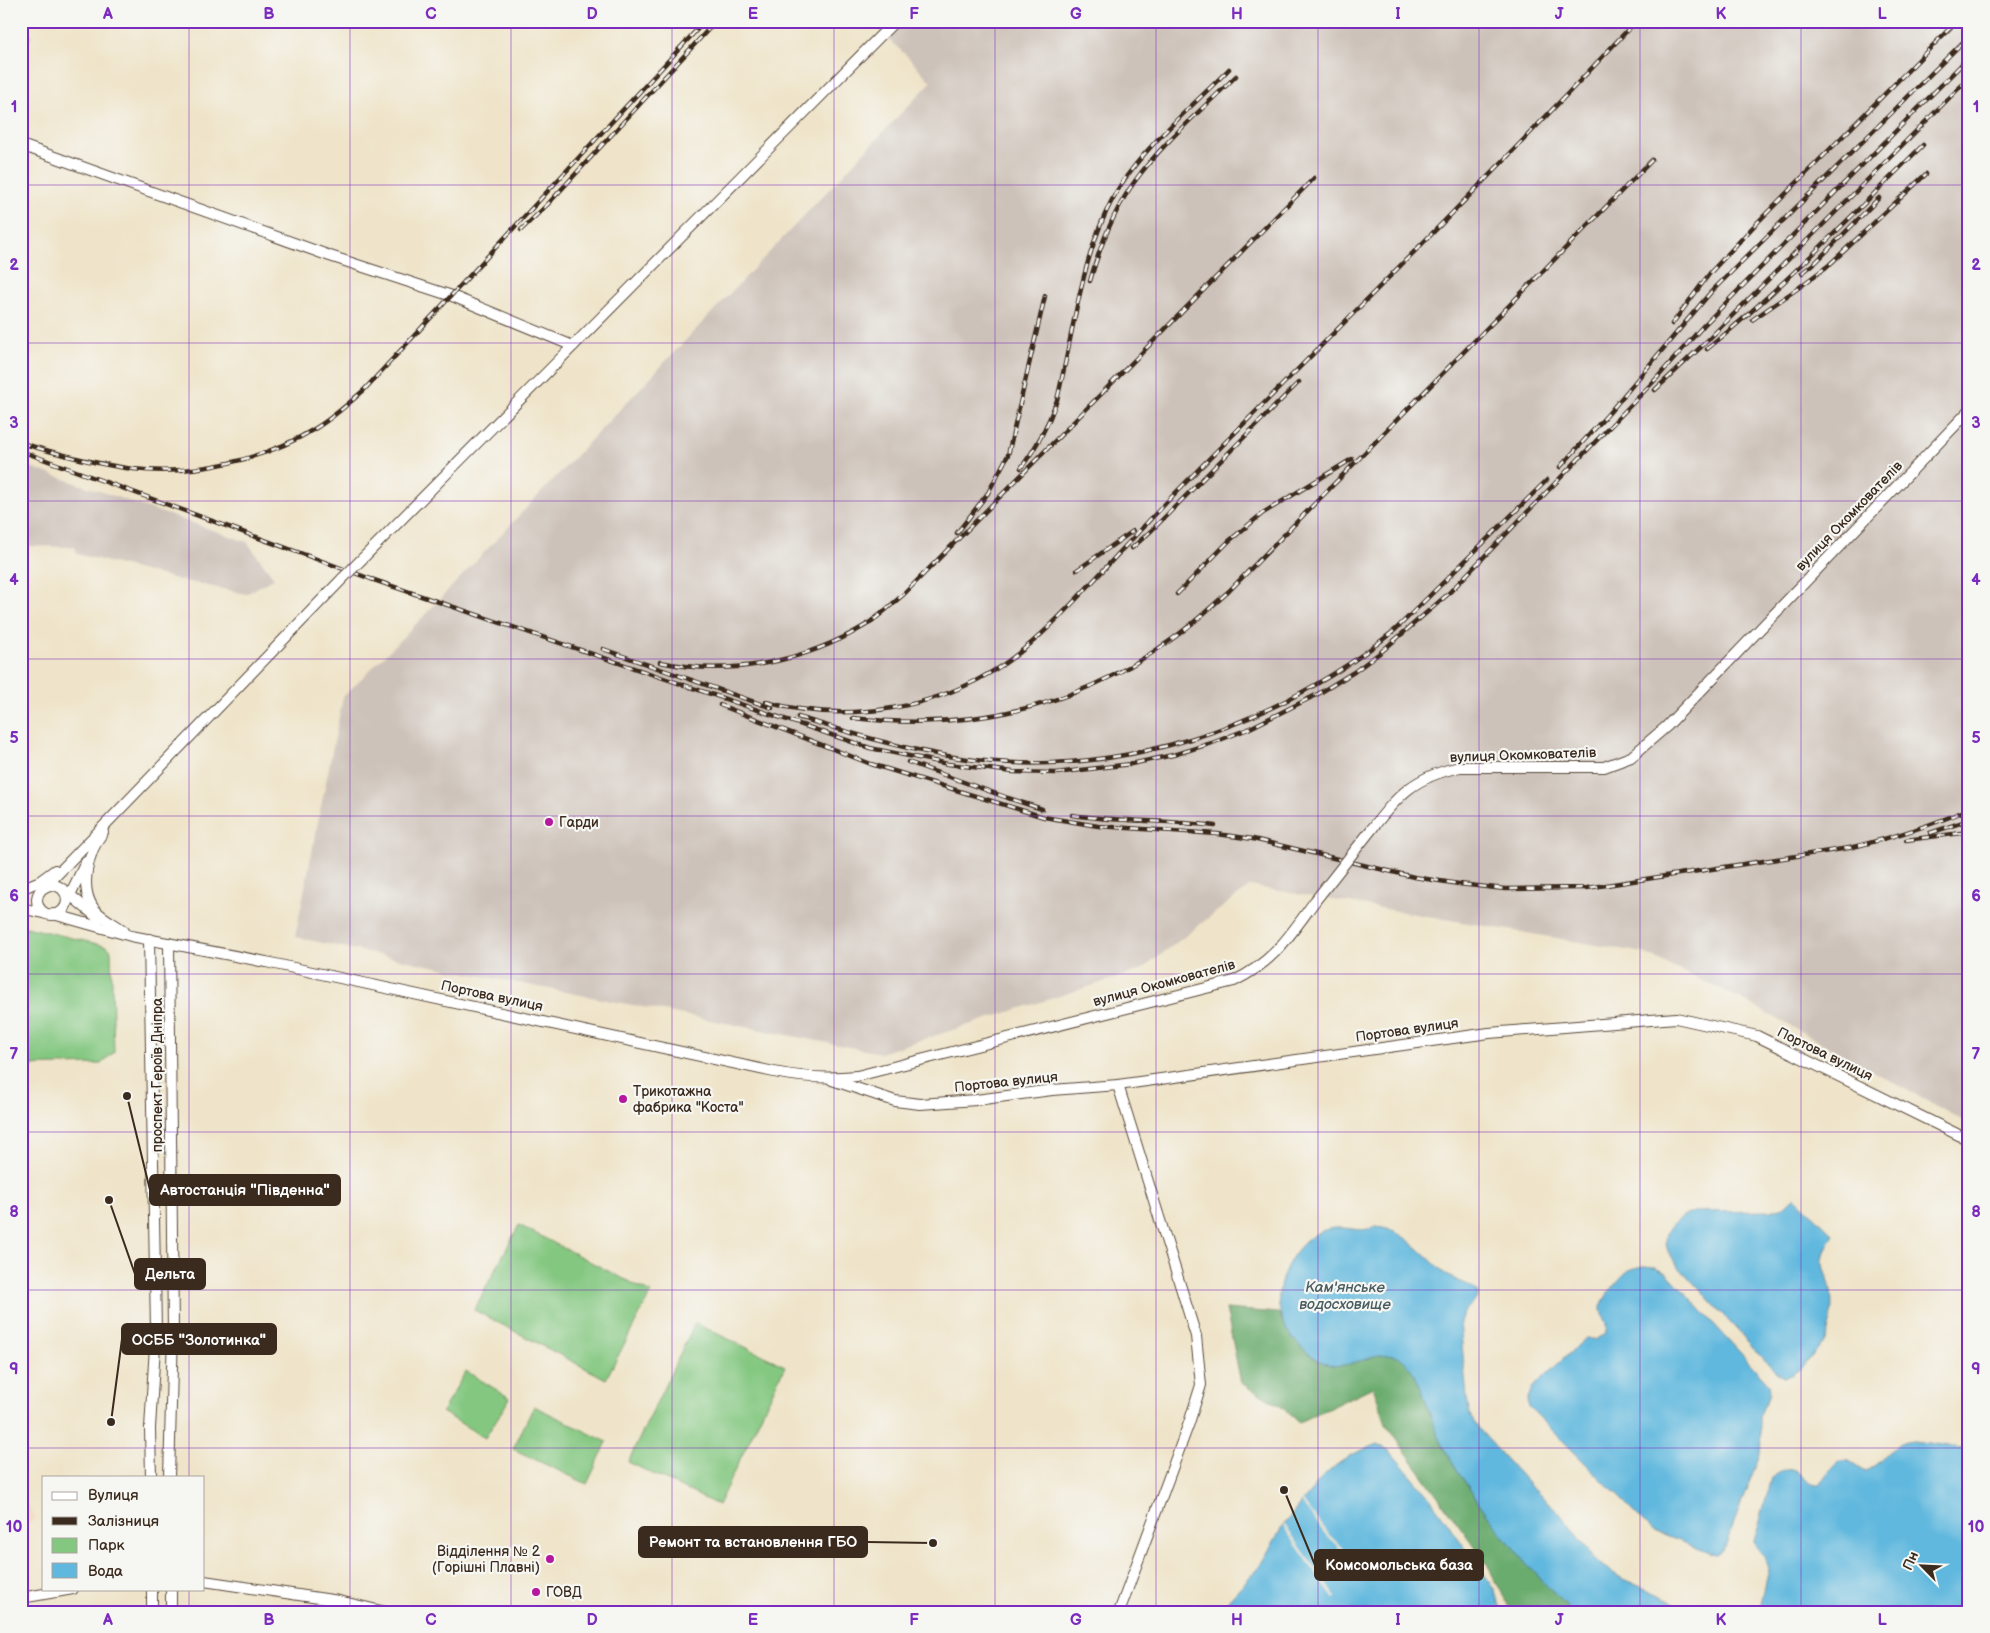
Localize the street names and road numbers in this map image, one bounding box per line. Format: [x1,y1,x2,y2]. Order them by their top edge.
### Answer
street label: вулиця Окомкователів [1792,457,1906,575]
street label: вулиця Окомкователів [1450,744,1597,766]
street label: вулиця Окомкователів [1091,956,1237,1010]
street label: Портова вулиця [439,977,545,1015]
street label: проспект Героїв Дніпра [149,997,166,1152]
street label: Портова вулиця [1354,1014,1460,1046]
street label: Портова вулиця [1775,1024,1876,1085]
street label: Портова вулиця [953,1068,1059,1096]

